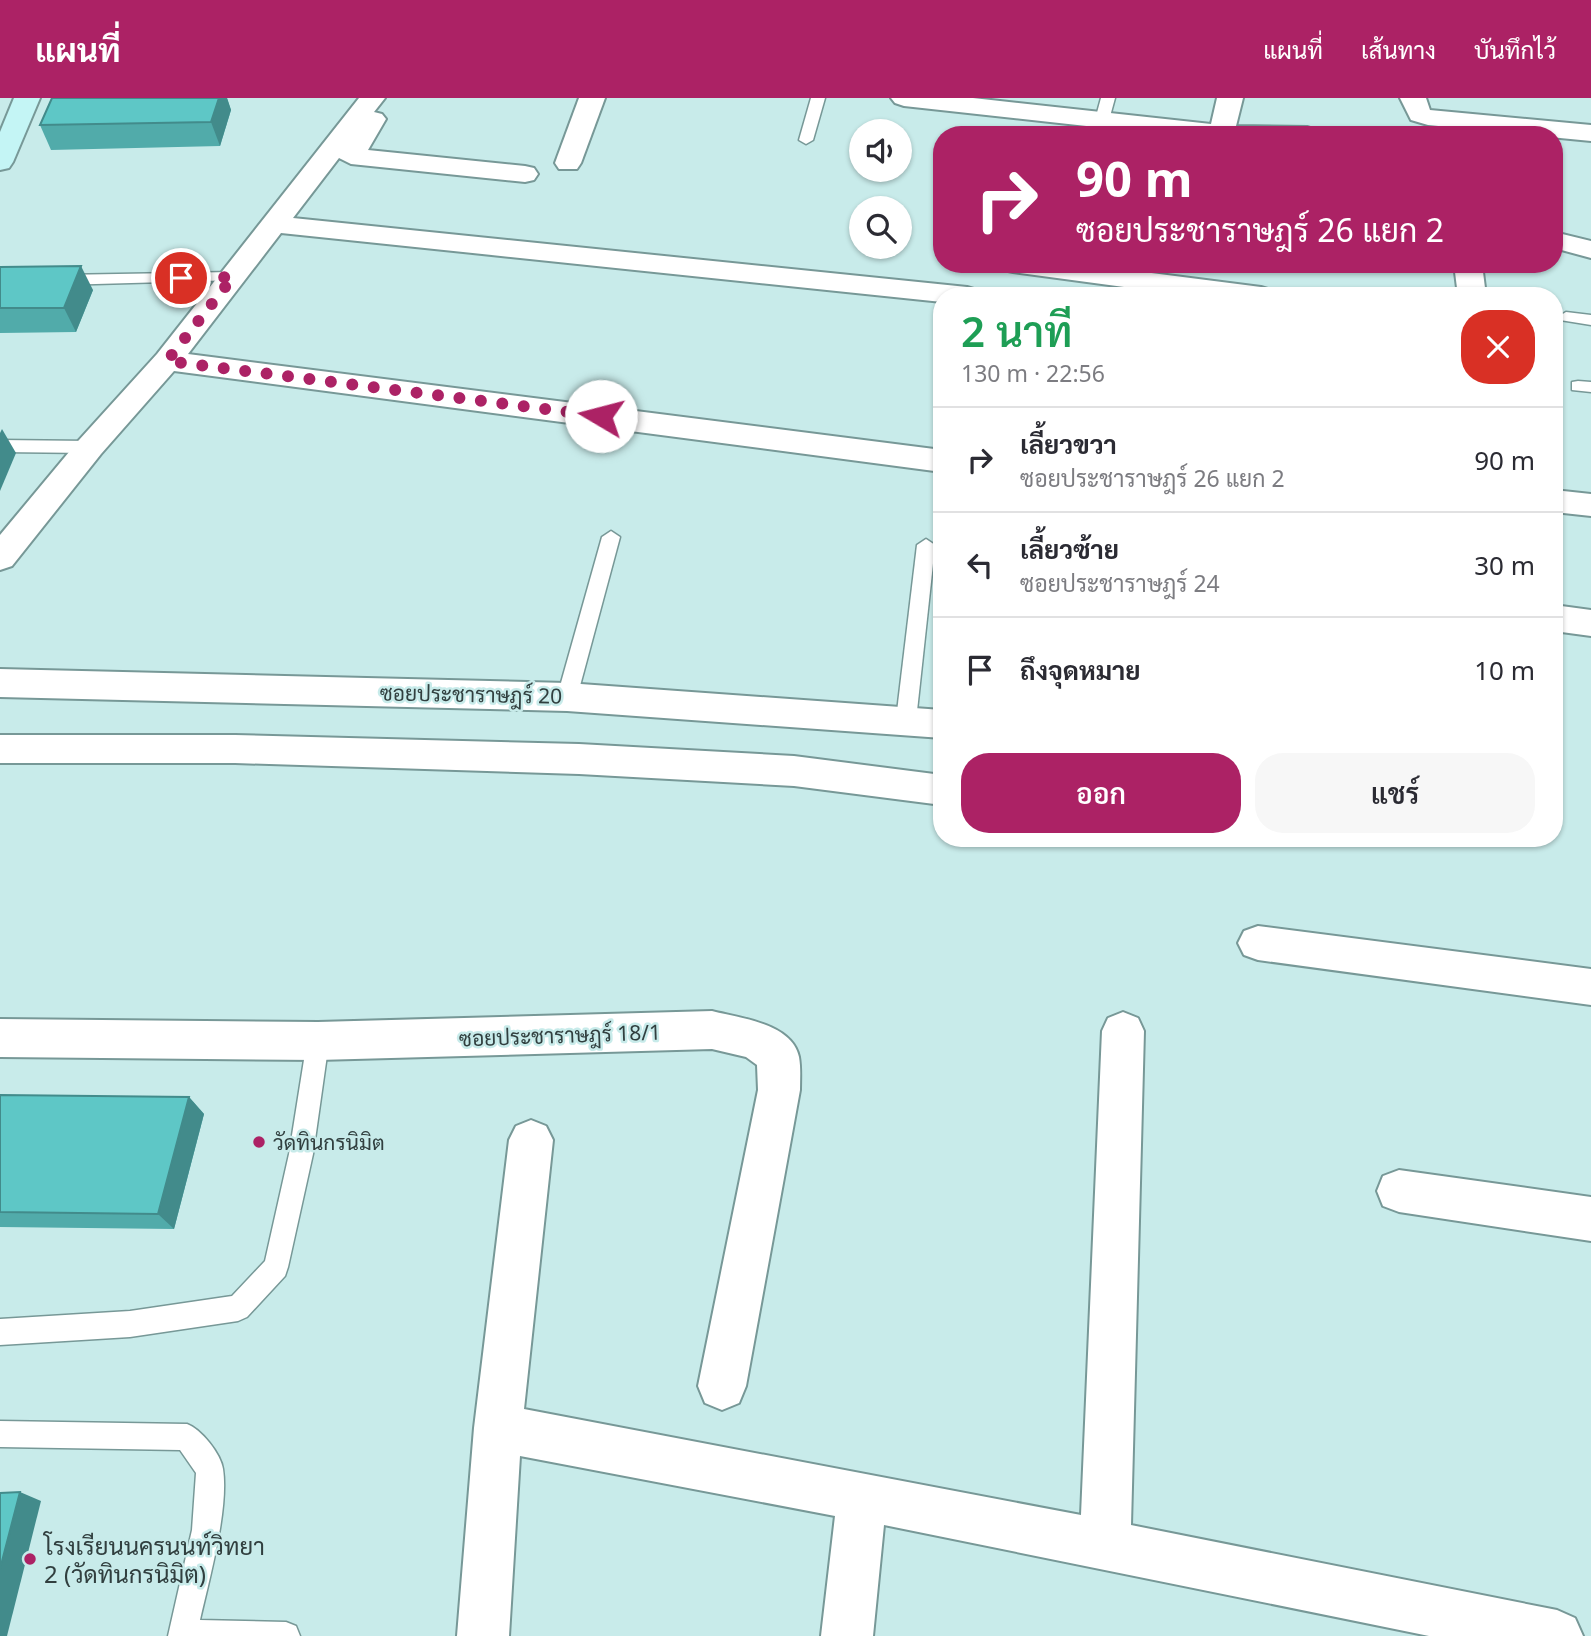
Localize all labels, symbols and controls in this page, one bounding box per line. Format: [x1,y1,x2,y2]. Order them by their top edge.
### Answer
text: แผนที่ [35,27,121,72]
text: แผนที่ [1263,33,1323,66]
text: เส้นทาง [1361,33,1436,66]
text: บันทึกไว้ [1474,33,1556,66]
map controls [849,119,912,259]
button: sound [849,119,912,182]
text: 90 m [1076,145,1193,211]
icon: right [961,154,1052,245]
button: search [849,196,912,259]
text: ซอยประชาราษฎร์ 26 แยก 2 [1076,208,1444,251]
pin [151,248,211,308]
icon: arrive [162,259,200,297]
text: 2 นาที [961,302,1072,359]
button: close [1461,310,1535,384]
text: 130 m · 22:56 [961,357,1105,389]
position arrow [564,379,638,453]
text: เลี้ยวขวา [1020,426,1117,462]
icon: right [961,441,999,479]
text: 90 m [1474,442,1535,478]
text: ซอยประชาราษฎร์ 26 แยก 2 [1020,462,1285,494]
text: เลี้ยวซ้าย [1020,531,1119,567]
icon: left [961,546,999,584]
text: 30 m [1474,547,1535,583]
text: ซอยประชาราษฎร์ 24 [1020,567,1220,599]
icon: arrive [961,651,999,689]
text: ถึงจุดหมาย [1020,652,1141,688]
text: 10 m [1474,652,1535,688]
street label: ซอยประชาราษฎร์ 20 [380,678,562,711]
button: ออก [961,753,1241,833]
button: แชร์ [1255,753,1535,833]
street label: ซอยประชาราษฎร์ 18/1 [458,1017,662,1054]
place label: วัดทินกรนิมิต [273,1128,385,1156]
marker: วัดทินกรนิมิต [251,1134,267,1150]
place label: โรงเรียนนครนนท์วิทยา 2 (วัดทินกรนิมิต) [42,1529,265,1590]
marker: โรงเรียนนครนนท์วิทยา 2 (วัดทินกรนิมิต) [22,1551,38,1567]

